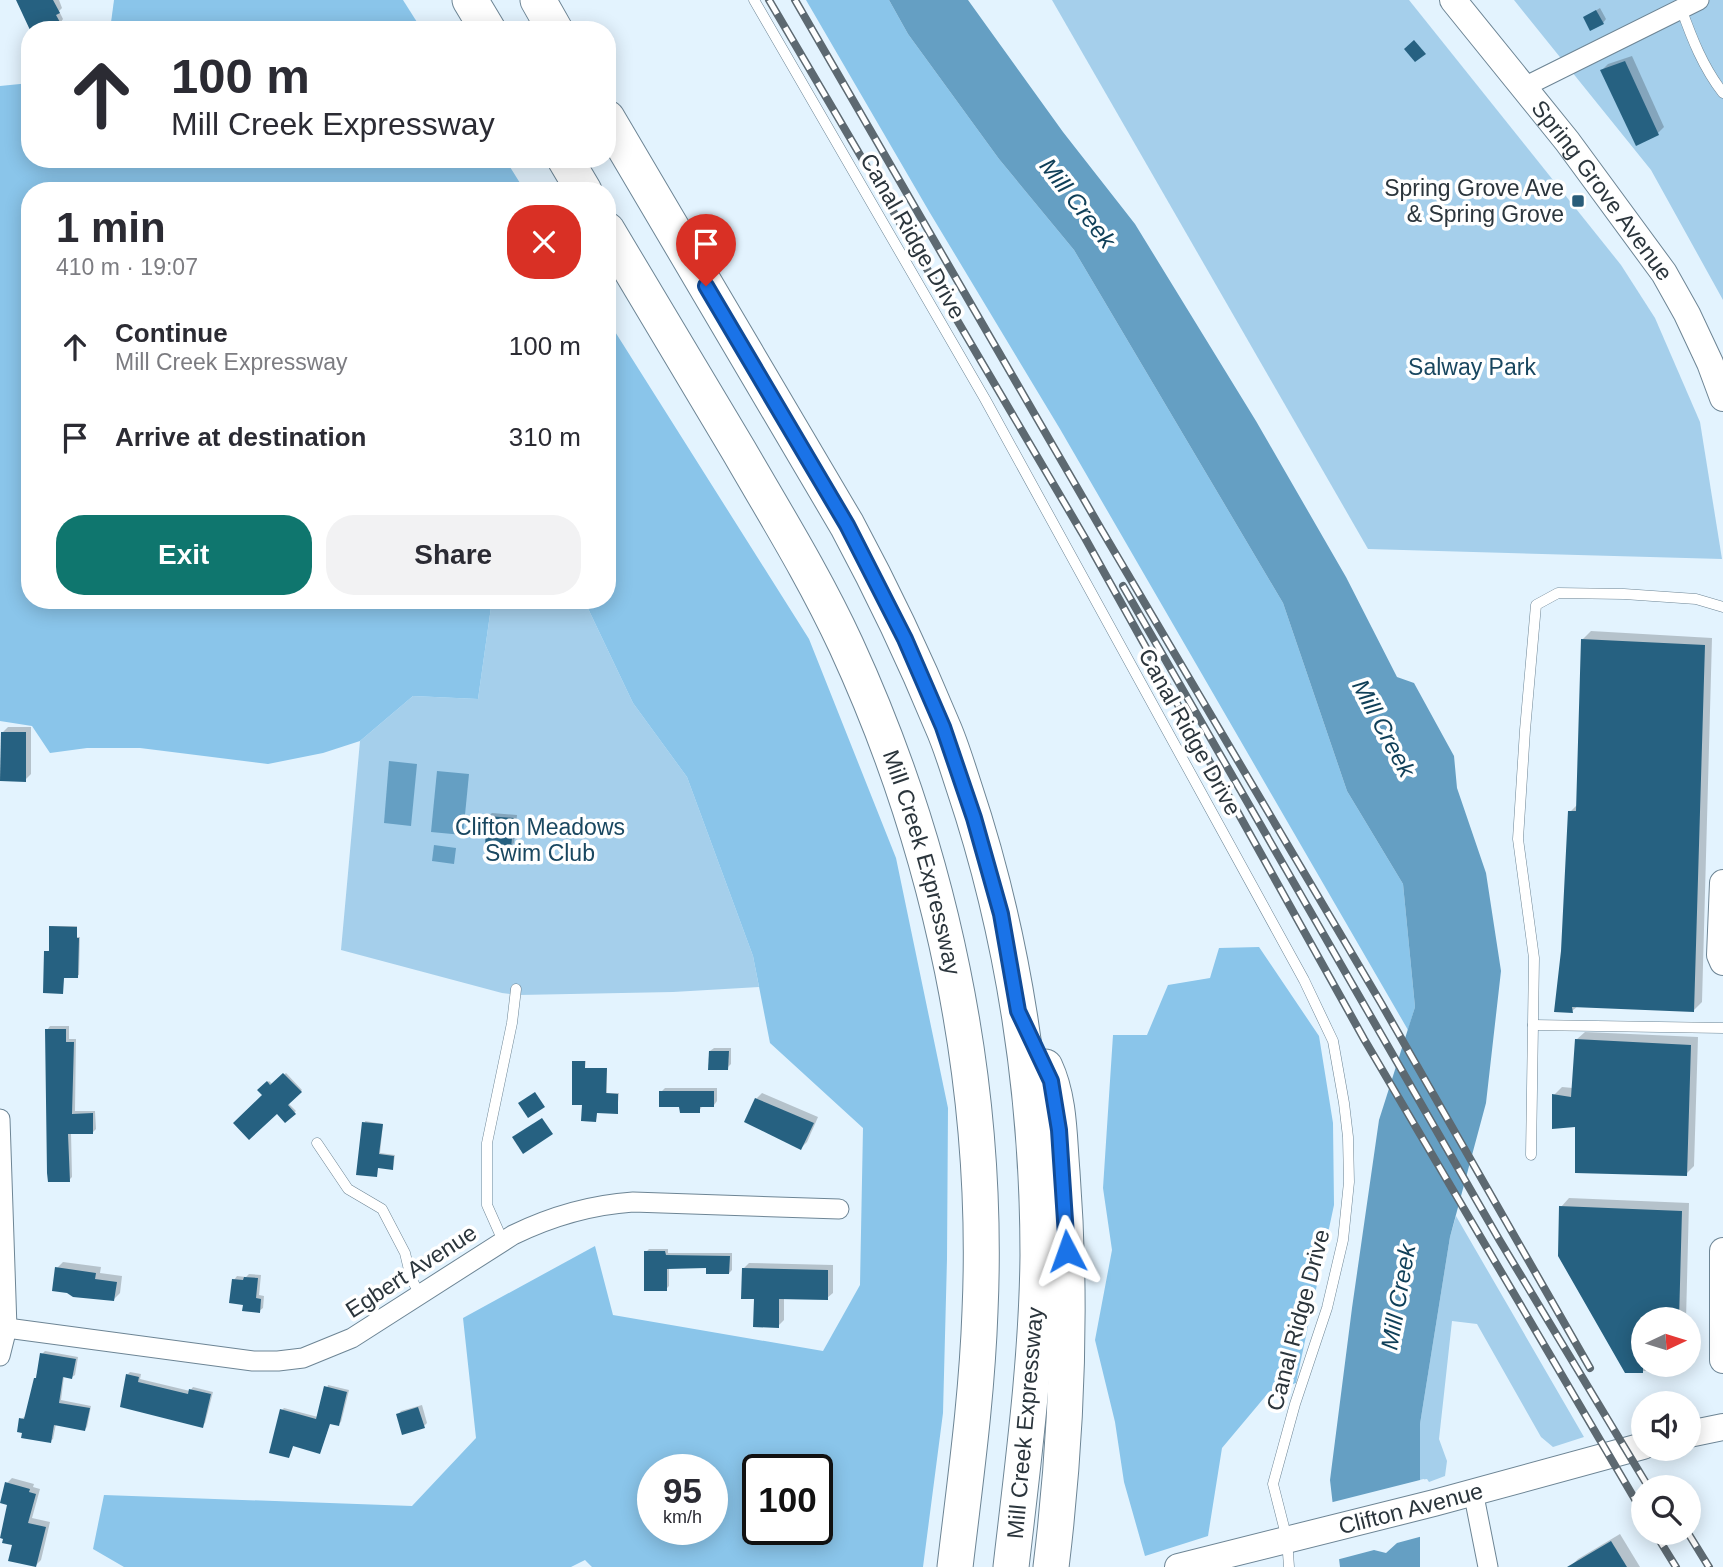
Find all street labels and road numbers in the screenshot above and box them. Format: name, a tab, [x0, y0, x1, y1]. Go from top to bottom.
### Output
street label: Spring Grove Avenue	[1526, 95, 1678, 286]
street label: Canal Ridge Drive	[855, 149, 971, 323]
street label: Canal Ridge Drive	[1133, 644, 1247, 820]
street label: Mill Creek Expressway	[878, 746, 966, 978]
street label: Egbert Avenue	[341, 1219, 481, 1323]
street label: Canal Ridge Drive	[1261, 1226, 1335, 1414]
street label: Mill Creek Expressway	[1002, 1306, 1048, 1540]
street label: Clifton Avenue	[1336, 1477, 1486, 1539]

